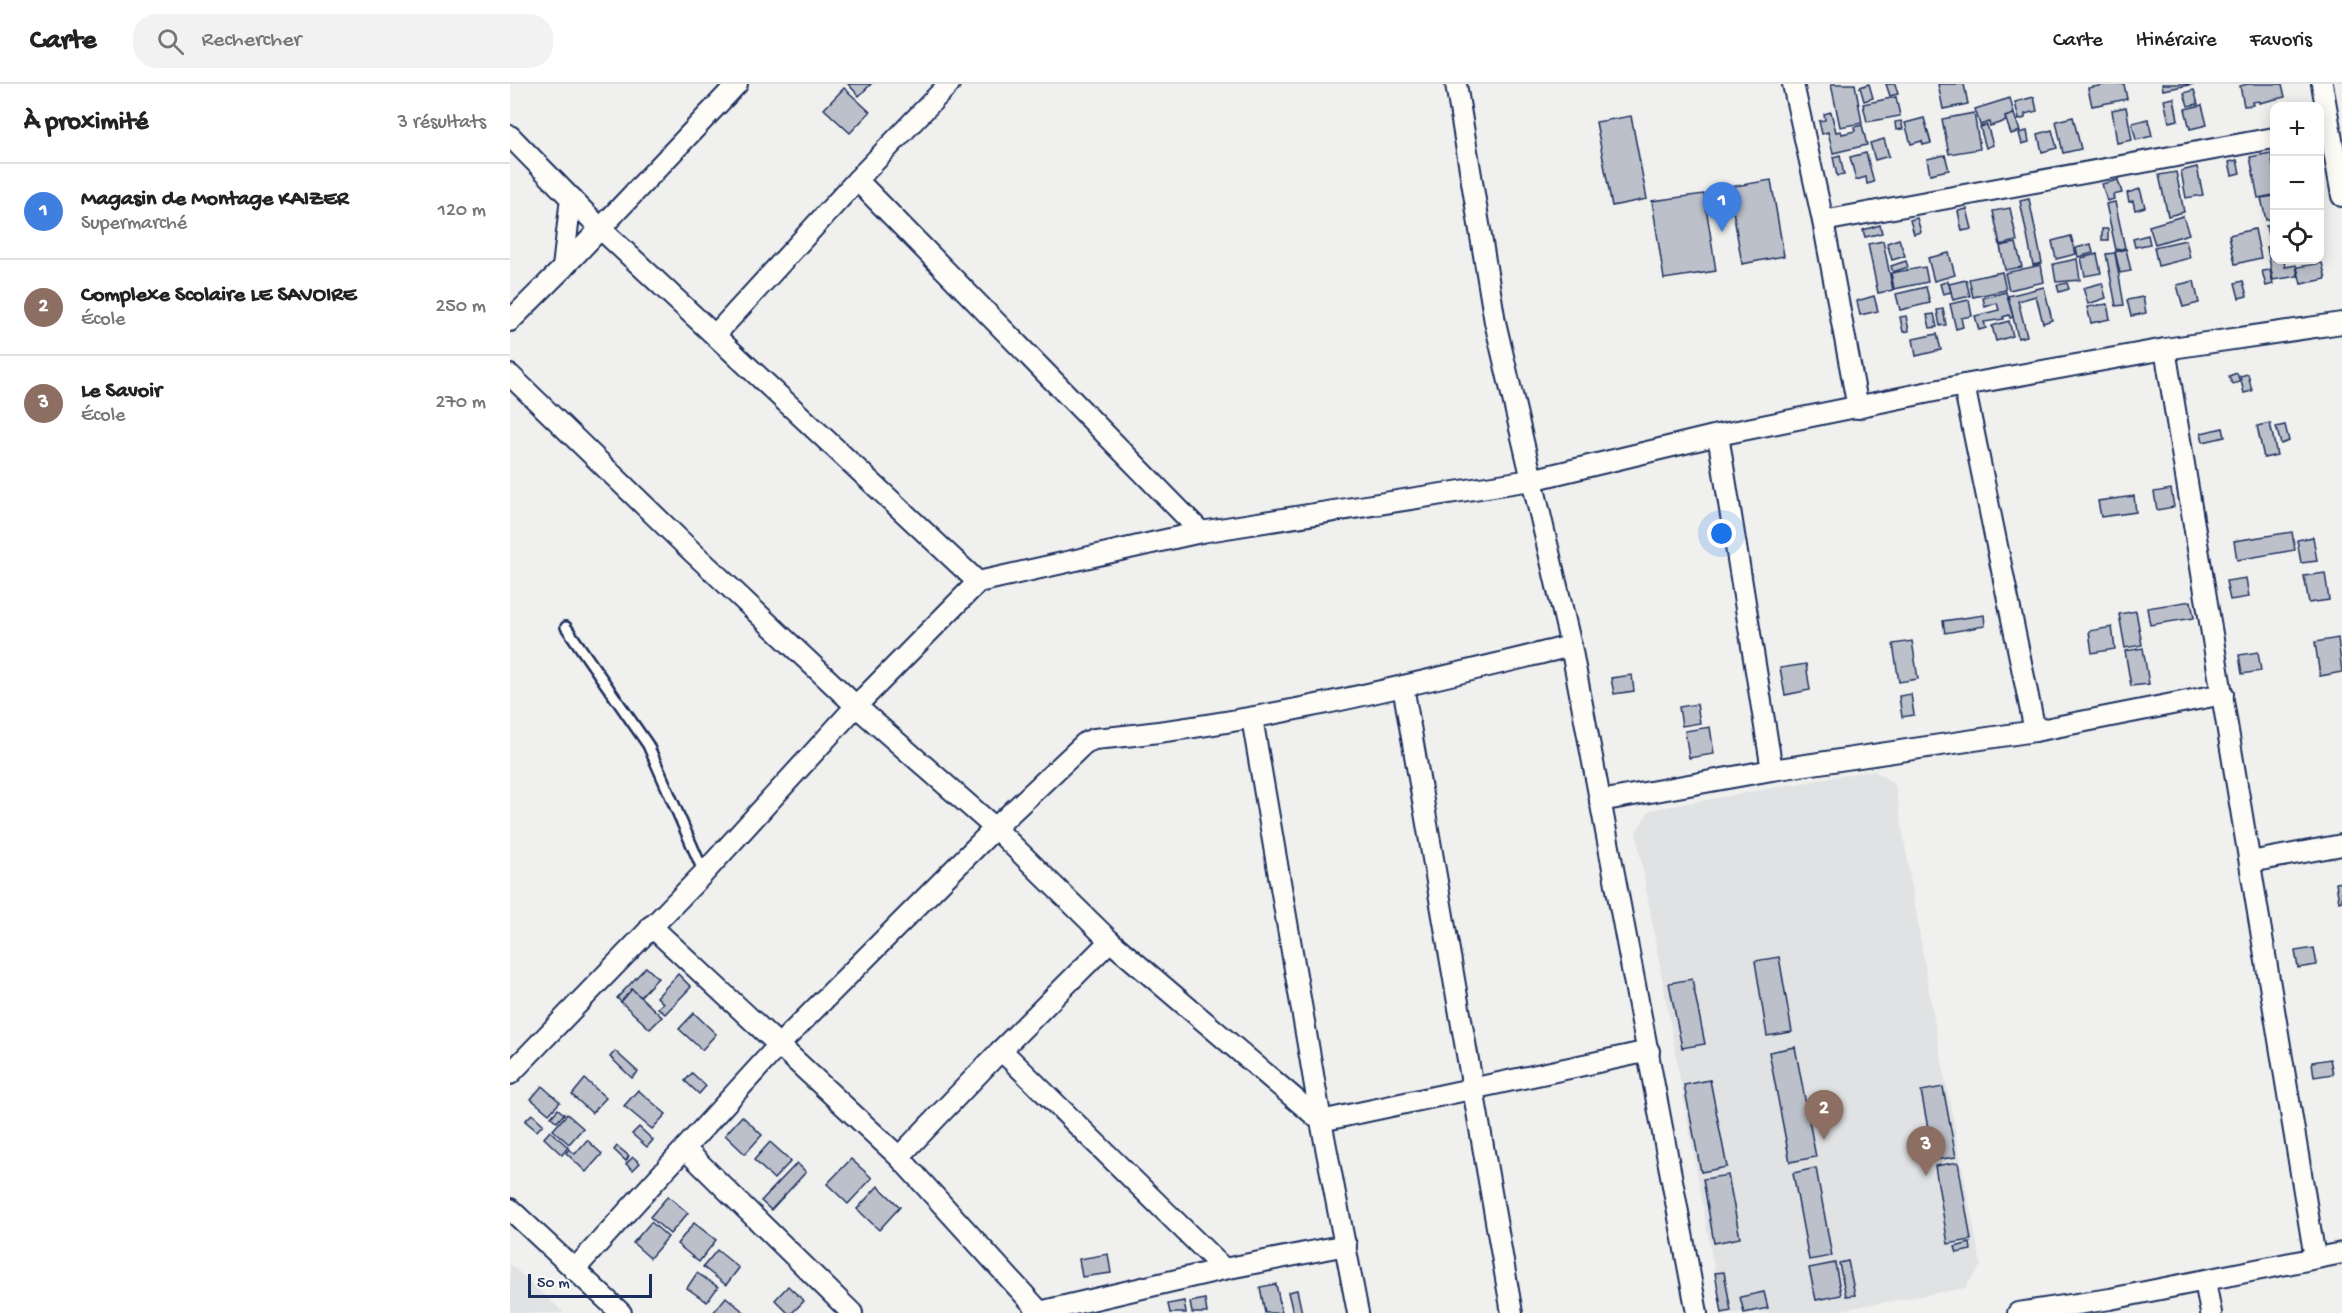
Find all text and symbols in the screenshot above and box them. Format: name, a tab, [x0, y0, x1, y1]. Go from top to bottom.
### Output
search box	[133, 14, 553, 68]
text: Carte	[30, 25, 97, 58]
icon: search	[154, 25, 187, 58]
text: Rechercher	[202, 28, 301, 54]
text: Carte	[2053, 29, 2103, 54]
text: Itinéraire	[2136, 29, 2217, 54]
text: Favoris	[2250, 29, 2312, 54]
map controls	[2270, 102, 2324, 264]
button: +	[2270, 102, 2324, 156]
text: À proximité	[24, 108, 148, 139]
text: 3 résultats	[398, 112, 486, 135]
button: −	[2270, 156, 2324, 210]
pin: 1	[1702, 182, 1742, 232]
text: Magasin de Montage KAIZER	[81, 187, 348, 213]
text: 1	[39, 200, 48, 223]
text: 120 m	[438, 200, 486, 223]
button: locate	[2270, 210, 2324, 264]
text: Supermarché	[81, 213, 187, 236]
text: Complexe Scolaire LE SAVOIRE	[81, 283, 357, 309]
text: 2	[39, 296, 48, 319]
text: 250 m	[435, 296, 486, 319]
text: École	[81, 309, 125, 332]
text: Le Savoir	[81, 379, 162, 405]
text: 3	[38, 392, 49, 415]
text: 270 m	[436, 392, 486, 415]
text: École	[81, 405, 125, 428]
your location	[1707, 519, 1736, 548]
pin: 2	[1804, 1090, 1844, 1140]
pin: 3	[1906, 1126, 1946, 1176]
scale bar	[528, 1271, 652, 1298]
text: 50 m	[537, 1275, 570, 1294]

